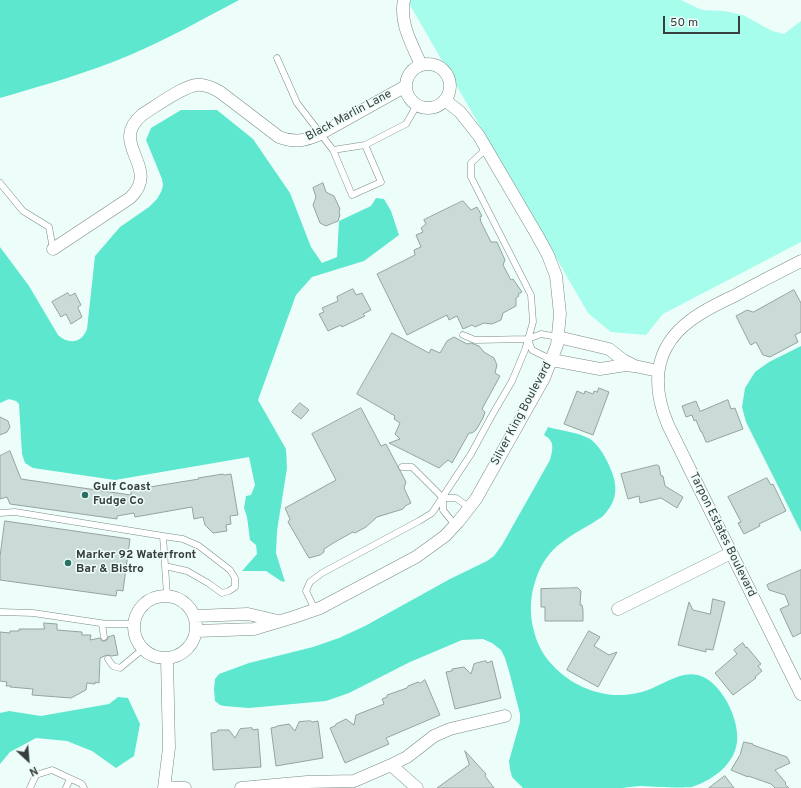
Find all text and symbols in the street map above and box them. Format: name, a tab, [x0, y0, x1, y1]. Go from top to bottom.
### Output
scale bar	[665, 8, 742, 34]
text: 50 m	[670, 15, 698, 31]
street label: Black Marlin Lane	[304, 87, 394, 145]
street label: Silver King Boulevard	[489, 360, 555, 468]
street label: Tarpon Estates Boulevard	[686, 470, 758, 600]
place label: Gulf Coast Fudge Co	[93, 481, 151, 509]
marker: Gulf Coast Fudge Co	[80, 490, 90, 500]
place label: Marker 92 Waterfront Bar & Bistro	[76, 549, 196, 577]
marker: Marker 92 Waterfront Bar & Bistro	[63, 558, 73, 568]
north arrow	[8, 740, 48, 780]
text: N	[27, 763, 40, 779]

